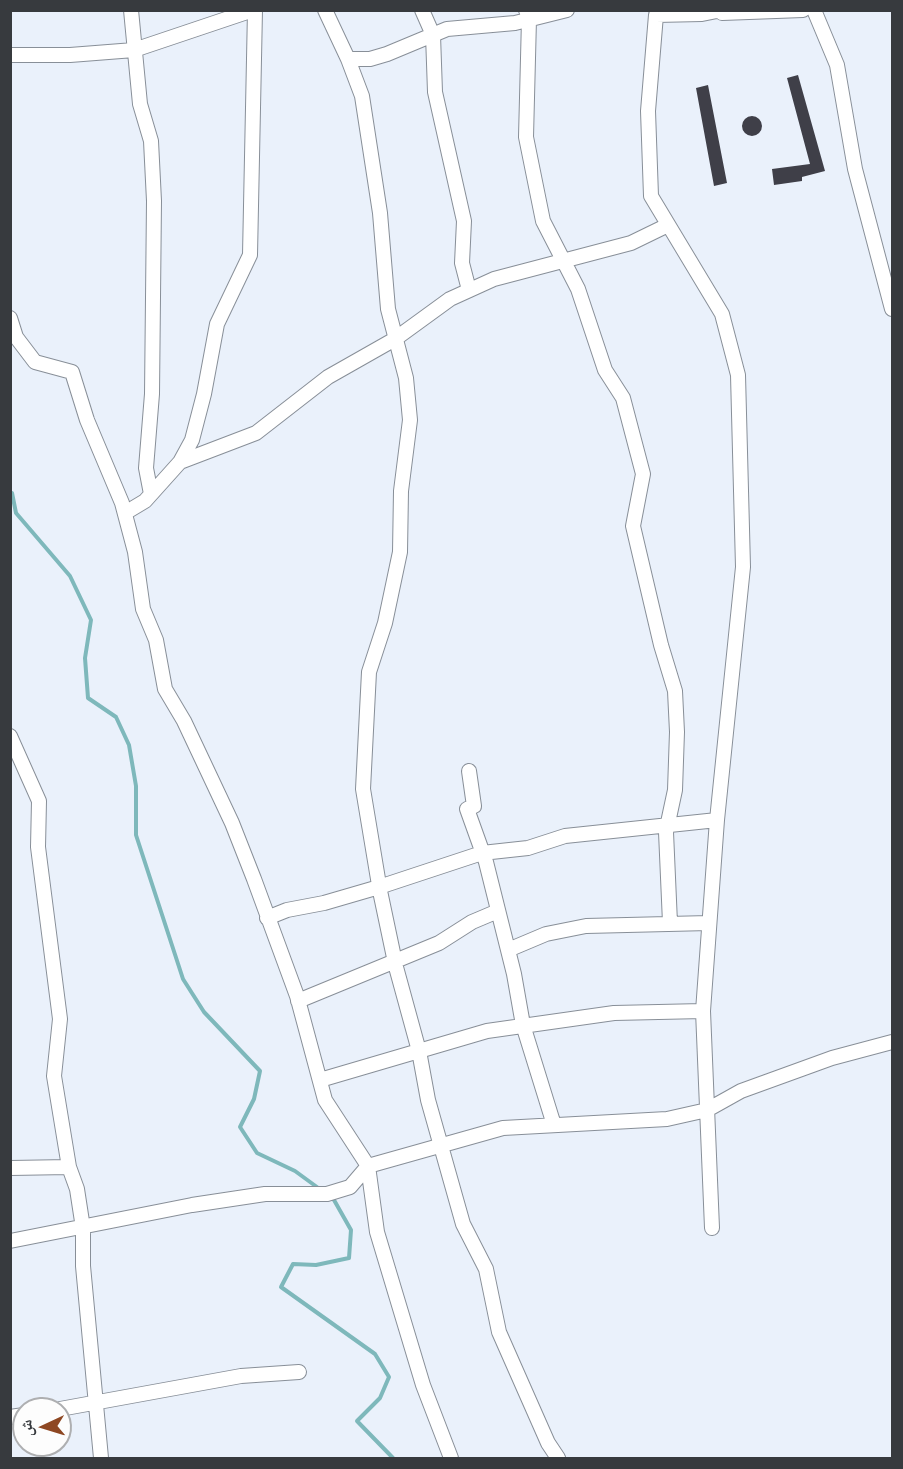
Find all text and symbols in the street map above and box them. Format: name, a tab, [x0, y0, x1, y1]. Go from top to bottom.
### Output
north arrow	[12, 1397, 72, 1457]
text: ش	[15, 1419, 36, 1437]

